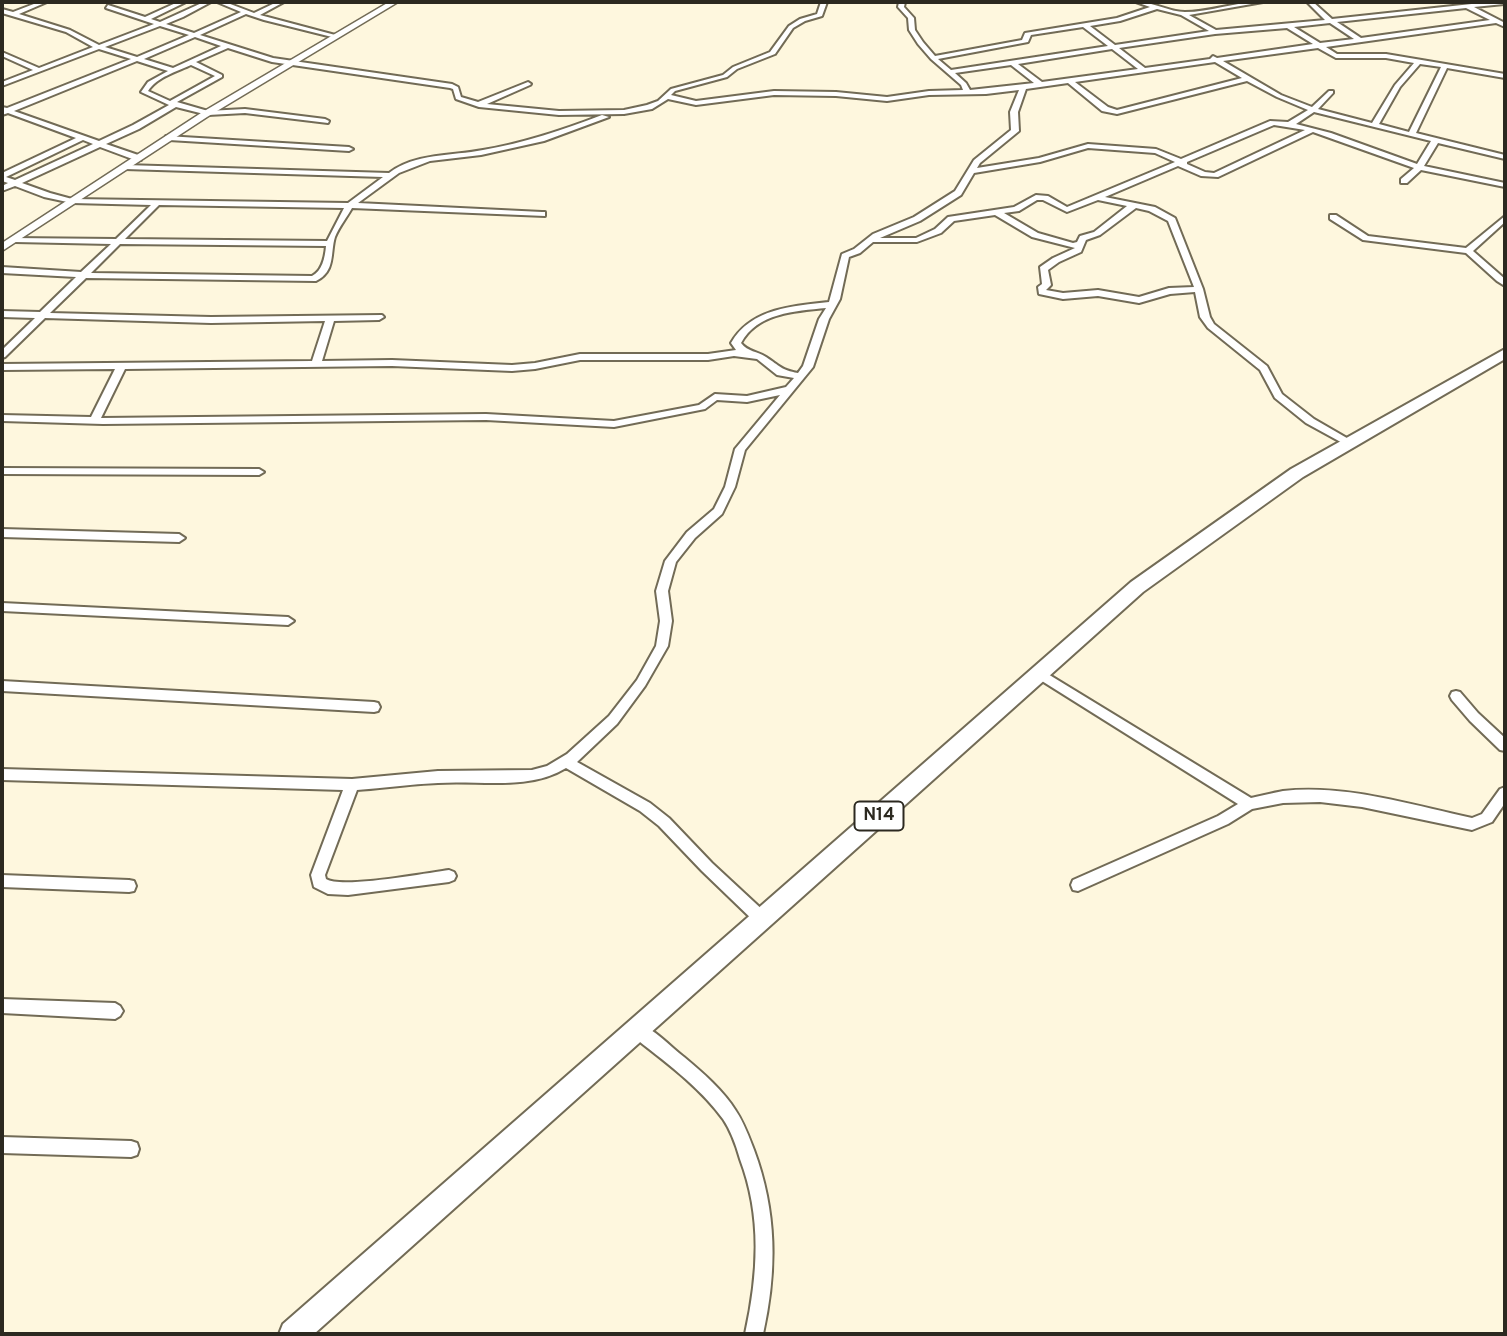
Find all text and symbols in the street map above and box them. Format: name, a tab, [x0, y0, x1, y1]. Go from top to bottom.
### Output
road number: N14	[854, 802, 903, 830]

